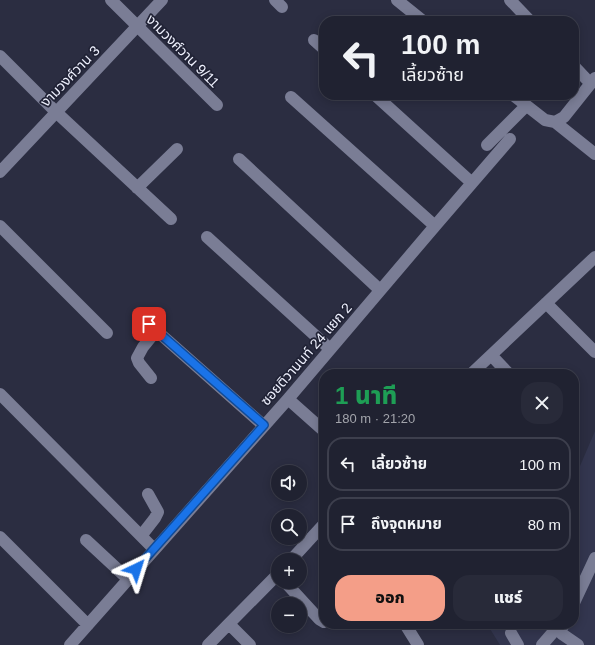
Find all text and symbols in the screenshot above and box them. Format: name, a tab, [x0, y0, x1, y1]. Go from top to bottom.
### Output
street label: งามวงศ์วาน 9/11	[143, 11, 223, 91]
text: 100 m	[401, 29, 480, 60]
icon: left	[335, 32, 387, 84]
street label: งามวงศ์วาน 3	[37, 42, 103, 110]
text: เลี้ยวซ้าย	[401, 65, 464, 85]
street label: ซอยติวานนท์ 24 แยก 2	[257, 299, 355, 409]
pin	[132, 307, 166, 341]
icon: arrive	[138, 313, 160, 335]
text: 1 นาที	[335, 382, 397, 409]
button: close	[521, 382, 563, 424]
text: 180 m · 21:20	[335, 411, 415, 426]
icon: left	[337, 453, 359, 475]
text: เลี้ยวซ้าย	[371, 455, 427, 472]
text: 100 m	[519, 456, 561, 473]
map controls	[271, 465, 307, 633]
button: sound	[271, 465, 307, 501]
button: search	[271, 509, 307, 545]
icon: arrive	[337, 513, 359, 535]
text: ถึงจุดหมาย	[371, 515, 442, 532]
text: 80 m	[528, 516, 561, 533]
position arrow	[115, 548, 157, 590]
button: +	[271, 553, 307, 589]
button: ออก	[335, 575, 445, 621]
button: แชร์	[453, 575, 563, 621]
button: −	[271, 597, 307, 633]

